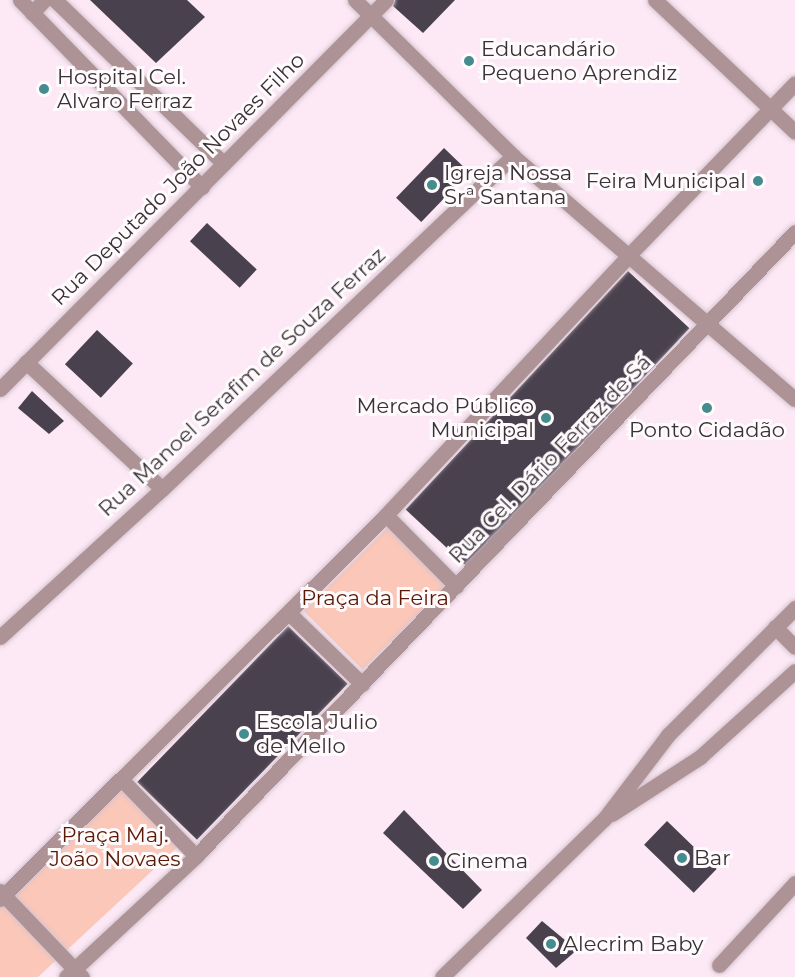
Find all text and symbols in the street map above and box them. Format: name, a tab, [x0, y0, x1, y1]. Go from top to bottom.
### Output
place label: Educandário Pequeno Aprendiz	[481, 36, 677, 86]
street label: Rua Deputado João Novaes Filho	[46, 47, 310, 311]
marker: Educandário Pequeno Aprendiz	[462, 54, 476, 68]
place label: Hospital Cel. Alvaro Ferraz	[57, 64, 192, 114]
marker: Hospital Cel. Alvaro Ferraz	[35, 80, 53, 98]
place label: Igreja Nossa Srª Santana	[444, 160, 572, 210]
place label: Feira Municipal	[586, 168, 746, 194]
marker: Feira Municipal	[751, 174, 765, 188]
marker: Igreja Nossa Srª Santana	[425, 178, 439, 192]
street label: Rua Manoel Serafim de Souza Ferraz	[93, 242, 391, 522]
street label: Rua Cel. Dário Ferraz de Sá	[444, 350, 656, 568]
place label: Mercado Público Municipal	[356, 393, 534, 443]
marker: Ponto Cidadão	[700, 401, 714, 415]
marker: Mercado Público Municipal	[539, 411, 553, 425]
place label: Ponto Cidadão	[629, 417, 785, 443]
park label: Praça da Feira	[301, 585, 449, 611]
place label: Escola Julio de Mello	[256, 709, 378, 759]
marker: Escola Julio de Mello	[237, 727, 251, 741]
park label: Praça Maj. João Novaes	[50, 822, 180, 872]
place label: Bar	[694, 845, 731, 871]
place label: Cinema	[446, 848, 528, 874]
marker: Bar	[675, 851, 689, 865]
marker: Cinema	[427, 854, 441, 868]
place label: Alecrim Baby	[563, 931, 703, 957]
marker: Alecrim Baby	[544, 937, 558, 951]

